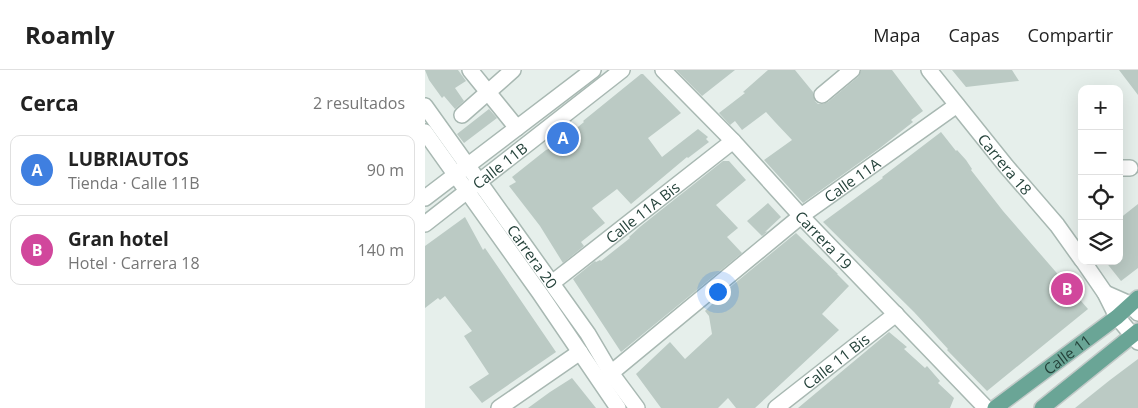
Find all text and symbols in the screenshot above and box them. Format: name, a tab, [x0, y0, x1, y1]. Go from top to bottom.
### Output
text: Roamly	[25, 18, 115, 51]
text: Mapa	[873, 23, 921, 47]
text: Capas	[949, 23, 999, 47]
text: Compartir	[1027, 23, 1113, 47]
map controls	[1078, 85, 1123, 265]
button: +	[1078, 85, 1123, 130]
text: Cerca	[20, 89, 79, 117]
text: 2 resultados	[313, 92, 405, 114]
pin: A	[547, 119, 579, 157]
street label: Carrera 18	[974, 129, 1036, 199]
button: −	[1078, 130, 1123, 175]
street label: Calle 11B	[468, 138, 531, 193]
text: LUBRIAUTOS	[68, 146, 189, 172]
street label: Calle 11A	[820, 153, 884, 207]
text: A	[31, 159, 43, 181]
text: 90 m	[367, 159, 404, 181]
text: Tienda · Calle 11B	[68, 172, 200, 194]
button: locate	[1078, 175, 1123, 220]
street label: Calle 11A Bis	[601, 177, 684, 247]
street label: Carrera 19	[791, 206, 857, 273]
button: layers	[1078, 220, 1123, 265]
street label: Carrera 20	[503, 221, 562, 292]
text: Gran hotel	[68, 226, 169, 252]
text: B	[32, 239, 42, 261]
text: 140 m	[358, 239, 404, 261]
text: Hotel · Carrera 18	[68, 252, 200, 274]
pin: B	[1051, 270, 1083, 308]
your location	[705, 279, 731, 305]
street label: Calle 11 Bis	[798, 329, 873, 394]
street label: Calle 11	[1039, 330, 1095, 379]

